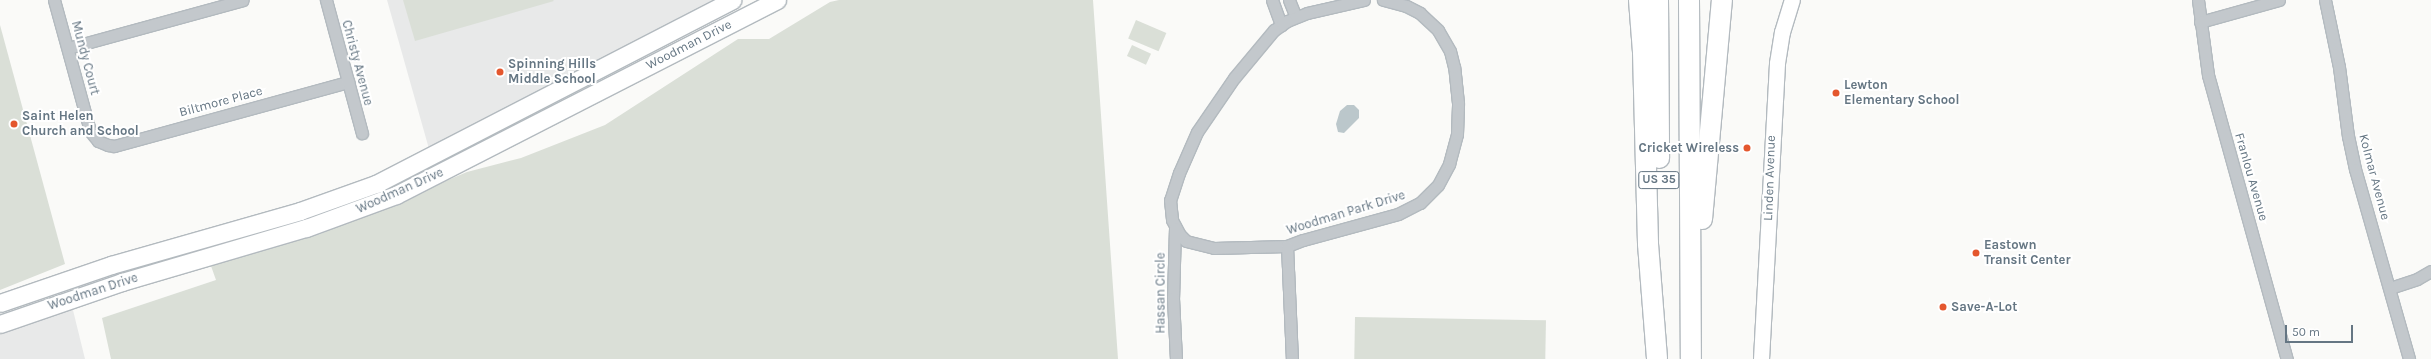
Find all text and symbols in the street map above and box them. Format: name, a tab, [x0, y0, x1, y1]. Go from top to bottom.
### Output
street label: Woodman Drive	[644, 17, 734, 73]
street label: Christy Avenue	[338, 18, 376, 108]
street label: Mundy Court	[68, 19, 102, 97]
place label: Spinning Hills Middle School	[508, 57, 596, 88]
marker: Spinning Hills Middle School	[495, 67, 505, 77]
place label: Lewton Elementary School	[1844, 78, 1959, 109]
street label: Biltmore Place	[178, 83, 264, 121]
marker: Lewton Elementary School	[1831, 88, 1841, 98]
place label: Saint Helen Church and School	[22, 109, 139, 140]
marker: Saint Helen Church and School	[9, 119, 19, 129]
street label: Franlou Avenue	[2231, 131, 2271, 223]
street label: Kolmar Avenue	[2355, 132, 2393, 222]
street label: Linden Avenue	[1761, 135, 1779, 221]
place label: Cricket Wireless	[1638, 140, 1739, 156]
marker: Cricket Wireless	[1742, 143, 1752, 153]
street label: Woodman Drive	[354, 165, 446, 217]
road number: US 35	[1638, 170, 1680, 190]
street label: Woodman Park Drive	[1285, 188, 1407, 238]
place label: Eastown Transit Center	[1984, 238, 2070, 269]
marker: Eastown Transit Center	[1971, 248, 1981, 258]
street label: Hassan Circle	[1153, 252, 1169, 334]
street label: Woodman Drive	[46, 270, 140, 314]
place label: Save-A-Lot	[1951, 299, 2017, 315]
marker: Save-A-Lot	[1938, 302, 1948, 312]
scale bar	[2287, 317, 2355, 343]
text: 50 m	[2292, 325, 2320, 339]

